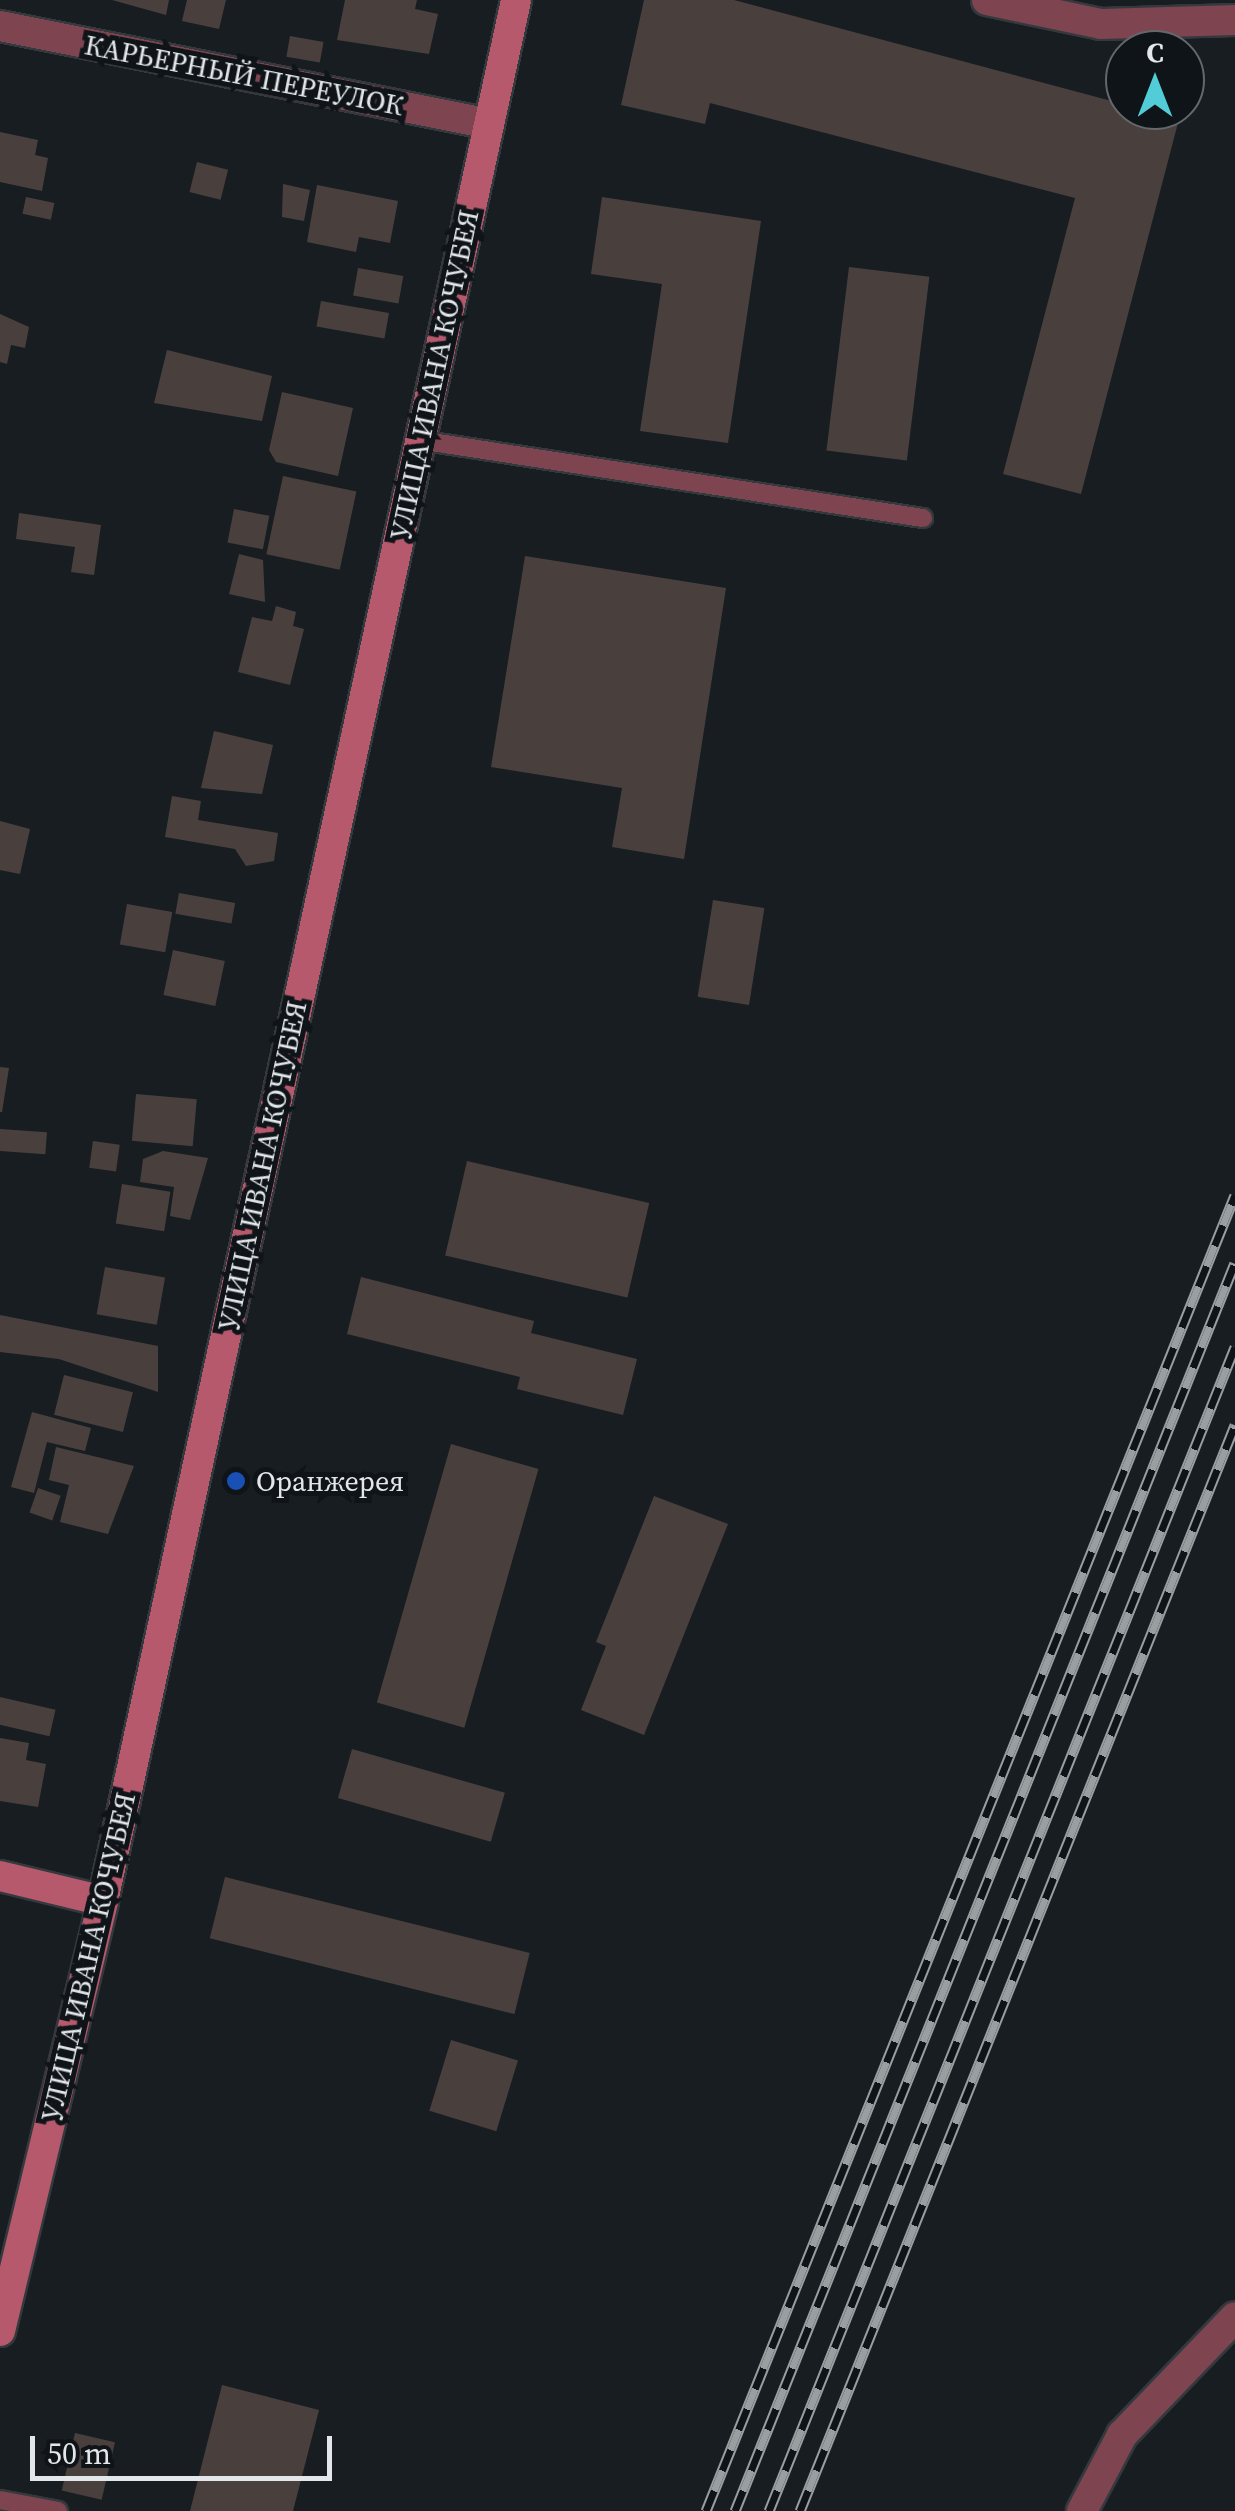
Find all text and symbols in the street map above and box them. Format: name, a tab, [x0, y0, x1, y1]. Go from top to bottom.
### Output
street label: КАРЬЕРНЫЙ ПЕРЕУЛОК	[82, 28, 406, 122]
north arrow	[1105, 30, 1205, 130]
text: С	[1146, 33, 1164, 71]
street label: УЛИЦА ИВАНА КОЧУБЕЯ	[383, 207, 485, 543]
street label: УЛИЦА ИВАНА КОЧУБЕЯ	[211, 998, 313, 1334]
place label: Оранжерея	[256, 1464, 404, 1498]
marker: Оранжерея	[225, 1470, 247, 1492]
street label: УЛИЦА ИВАНА КОЧУБЕЯ	[34, 1789, 142, 2125]
scale bar	[35, 2416, 338, 2478]
text: 50 m	[47, 2433, 111, 2474]

